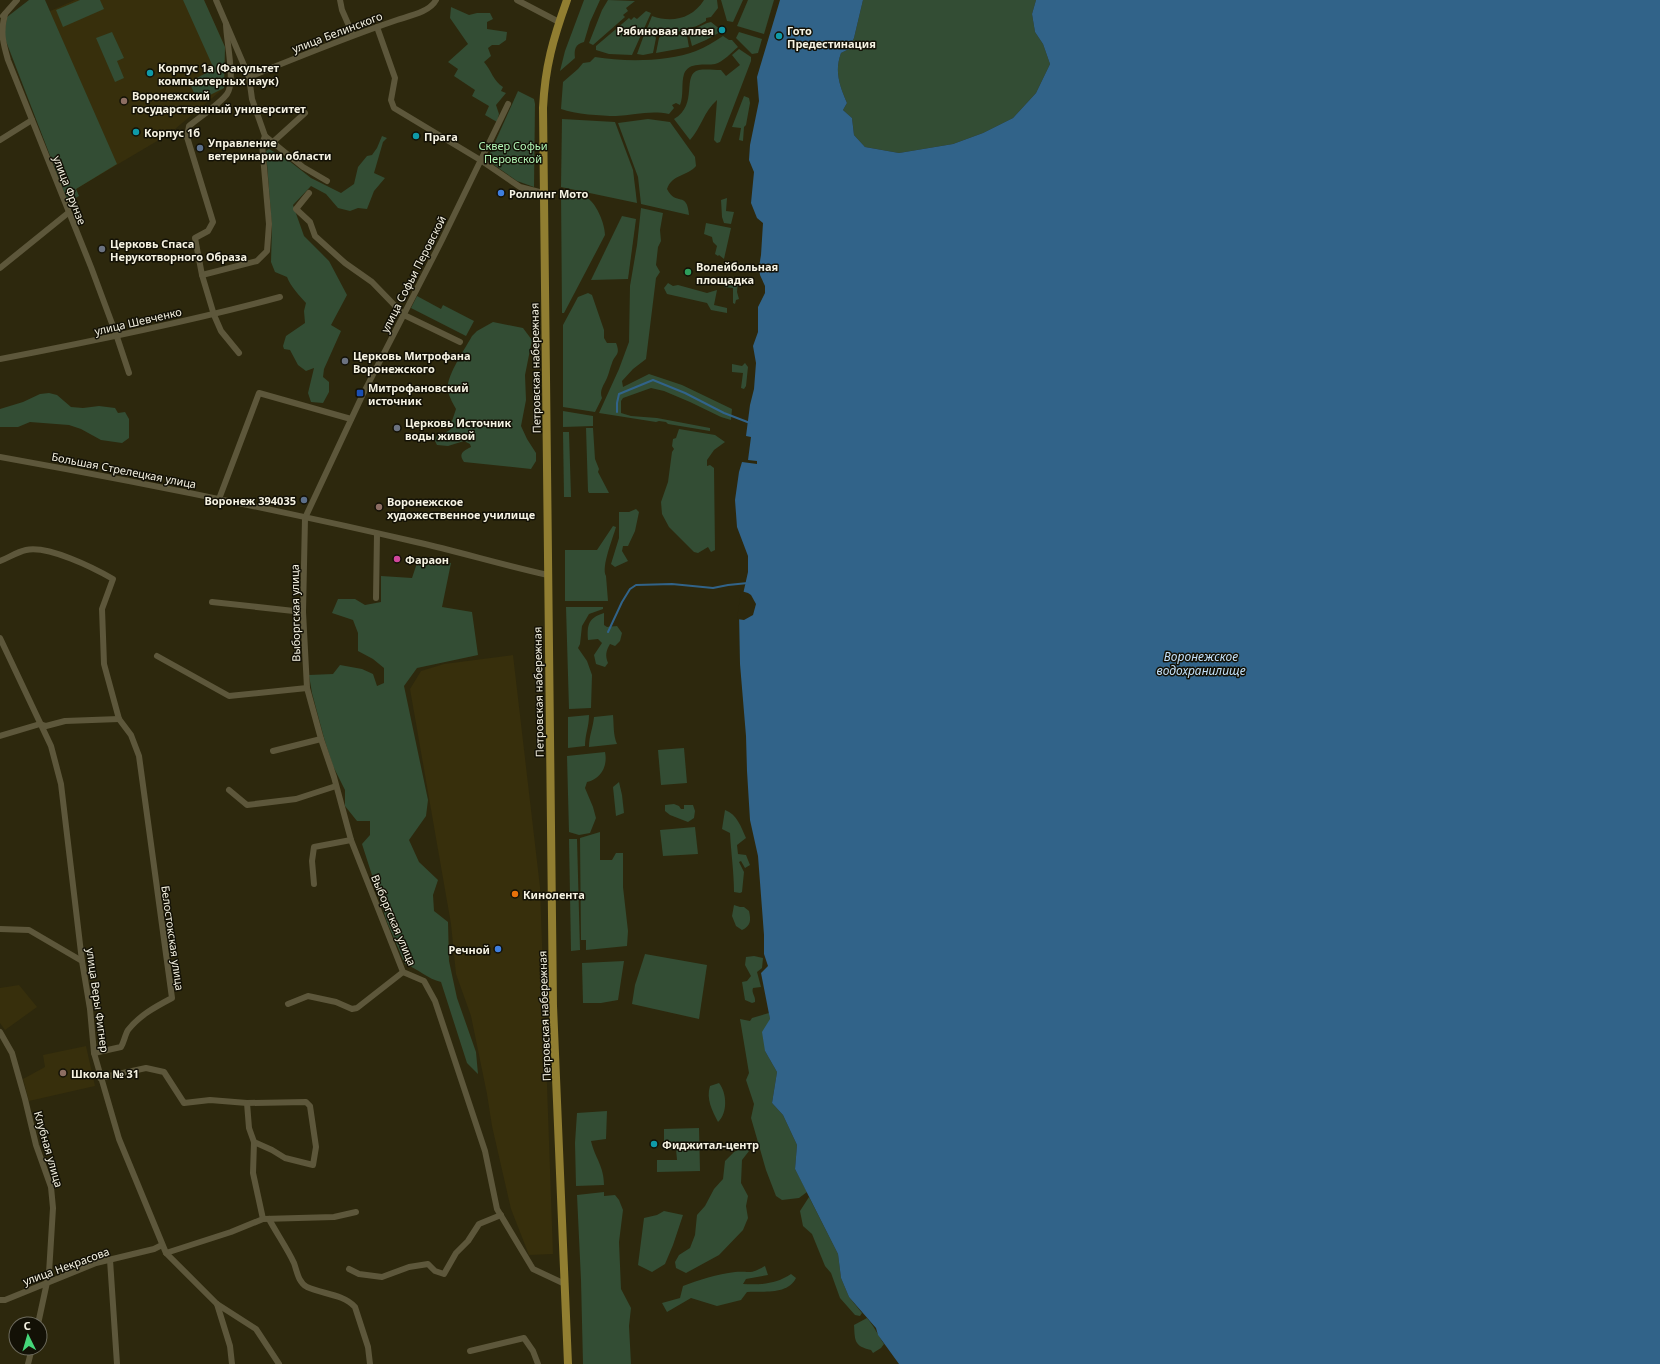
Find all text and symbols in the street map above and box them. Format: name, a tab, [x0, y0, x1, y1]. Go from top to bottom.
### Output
street label: улица Белинского	[290, 8, 384, 56]
place label: Рябиновая аллея	[616, 23, 714, 38]
place label: Гото Предестинация	[787, 23, 876, 51]
marker: Рябиновая аллея	[717, 25, 727, 35]
marker: Гото Предестинация	[774, 31, 784, 41]
place label: Корпус 1а (Факультет компьютерных наук)	[158, 60, 279, 88]
marker: Корпус 1а (Факультет компьютерных наук)	[145, 68, 155, 78]
place label: Воронежский государственный университет	[132, 88, 306, 116]
marker: Воронежский государственный университет	[119, 96, 129, 106]
place label: Корпус 1б	[144, 125, 200, 140]
marker: Корпус 1б	[131, 127, 141, 137]
place label: Прага	[424, 129, 458, 144]
marker: Прага	[411, 131, 421, 141]
place label: Управление ветеринарии области	[208, 135, 331, 163]
park label: Сквер Софьи Перовской	[478, 138, 548, 166]
marker: Управление ветеринарии области	[195, 143, 205, 153]
street label: улица Фрунзе	[50, 153, 90, 227]
place label: Роллинг Мото	[509, 186, 589, 201]
marker: Роллинг Мото	[496, 188, 506, 198]
street label: улица Софьи Перовской	[377, 213, 449, 335]
place label: Церковь Спаса Нерукотворного Образа	[110, 236, 247, 264]
marker: Церковь Спаса Нерукотворного Образа	[97, 244, 107, 254]
place label: Волейбольная площадка	[696, 259, 778, 287]
marker: Волейбольная площадка	[683, 267, 693, 277]
street label: Петровская набережная	[526, 303, 544, 433]
street label: улица Шевченко	[93, 304, 183, 338]
place label: Церковь Митрофана Воронежского	[353, 348, 471, 376]
marker: Церковь Митрофана Воронежского	[340, 356, 350, 366]
place label: Митрофановский источник	[368, 380, 469, 408]
marker: Митрофановский источник	[355, 388, 365, 398]
place label: Церковь Источник воды живой	[405, 415, 512, 443]
marker: Церковь Источник воды живой	[392, 423, 402, 433]
street label: Большая Стрелецкая улица	[50, 449, 198, 491]
place label: Воронеж 394035	[205, 493, 296, 508]
place label: Воронежское художественное училище	[387, 494, 535, 522]
marker: Воронеж 394035	[299, 495, 309, 505]
marker: Воронежское художественное училище	[374, 502, 384, 512]
place label: Фараон	[405, 552, 449, 567]
marker: Фараон	[392, 554, 402, 564]
street label: Выборгская улица	[287, 564, 303, 662]
street label: Петровская набережная	[529, 627, 547, 757]
water label: Воронежское водохранилище	[1156, 648, 1246, 679]
street label: Выборгская улица	[368, 872, 420, 968]
street label: Белостокская улица	[158, 884, 188, 992]
place label: Кинолента	[523, 887, 585, 902]
marker: Кинолента	[510, 889, 520, 899]
place label: Речной	[448, 942, 490, 957]
marker: Речной	[493, 944, 503, 954]
street label: улица Веры Фигнер	[83, 947, 113, 1053]
street label: Петровская набережная	[534, 951, 554, 1081]
place label: Школа № 31	[71, 1066, 139, 1081]
marker: Школа № 31	[58, 1068, 68, 1078]
street label: Клубная улица	[31, 1109, 67, 1189]
place label: Фиджитал-центр	[662, 1137, 759, 1152]
marker: Фиджитал-центр	[649, 1139, 659, 1149]
street label: улица Некрасова	[21, 1243, 111, 1289]
north arrow	[8, 1316, 48, 1356]
text: С	[23, 1318, 31, 1333]

